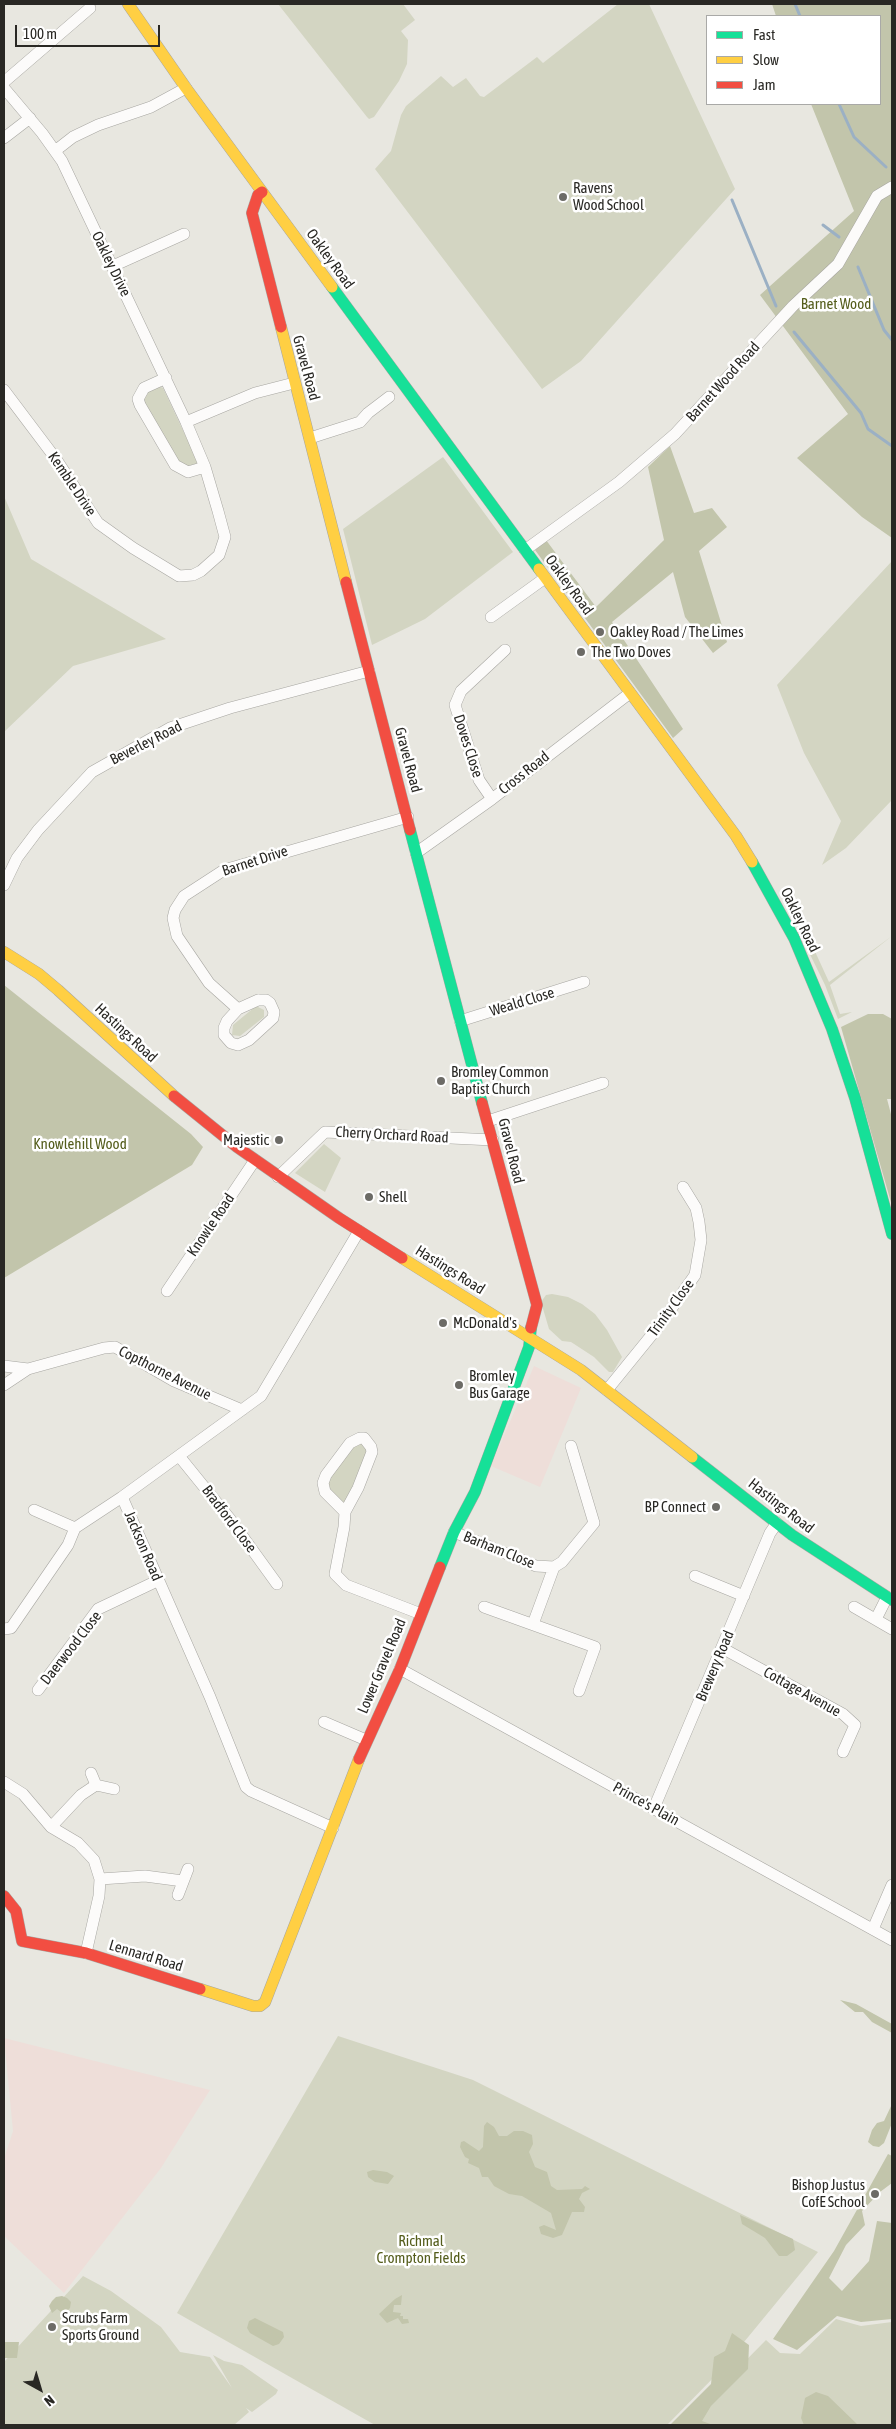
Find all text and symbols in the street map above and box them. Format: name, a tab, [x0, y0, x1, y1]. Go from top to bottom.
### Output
scale bar	[18, 15, 162, 47]
legend	[706, 15, 881, 105]
text: 100 m	[23, 25, 57, 42]
text: Fast	[753, 26, 775, 43]
text: Slow	[753, 51, 779, 68]
text: Jam	[753, 76, 776, 93]
place label: Ravens Wood School	[573, 179, 644, 214]
marker: Ravens Wood School	[557, 191, 569, 203]
street label: Oakley Road	[302, 226, 358, 292]
street label: Oakley Drive	[88, 229, 134, 299]
park label: Barnet Wood	[801, 295, 871, 313]
street label: Gravel Road	[289, 334, 323, 402]
street label: Barnet Wood Road	[682, 338, 764, 426]
street label: Kemble Drive	[44, 448, 100, 520]
street label: Oakley Road	[541, 552, 597, 618]
place label: Oakley Road / The Limes	[610, 623, 743, 641]
marker: Oakley Road / The Limes	[594, 626, 606, 638]
place label: The Two Doves	[591, 643, 671, 661]
marker: The Two Doves	[575, 646, 587, 658]
street label: Doves Close	[449, 712, 487, 780]
street label: Beverley Road	[107, 717, 185, 769]
street label: Gravel Road	[391, 726, 425, 794]
street label: Cross Road	[495, 748, 553, 798]
street label: Barnet Drive	[220, 842, 290, 880]
street label: Oakley Road	[777, 885, 823, 955]
street label: Weald Close	[487, 984, 557, 1020]
street label: Hastings Road	[91, 1000, 161, 1066]
place label: Bromley Common Baptist Church	[451, 1063, 549, 1098]
marker: Bromley Common Baptist Church	[435, 1075, 447, 1087]
street label: Gravel Road	[494, 1117, 528, 1185]
street label: Cherry Orchard Road	[335, 1123, 449, 1147]
place label: Majestic	[223, 1131, 269, 1149]
marker: Majestic	[273, 1134, 285, 1146]
park label: Knowlehill Wood	[33, 1135, 127, 1153]
place label: Shell	[379, 1188, 407, 1206]
street label: Knowle Road	[183, 1190, 239, 1260]
marker: Shell	[363, 1191, 375, 1203]
street label: Hastings Road	[412, 1242, 488, 1298]
street label: Trinity Close	[644, 1276, 698, 1340]
place label: McDonald's	[453, 1314, 517, 1332]
marker: McDonald's	[437, 1317, 449, 1329]
street label: Copthorne Avenue	[116, 1342, 214, 1404]
place label: Bromley Bus Garage	[469, 1367, 530, 1402]
marker: Bromley Bus Garage	[453, 1379, 465, 1391]
street label: Hastings Road	[745, 1475, 817, 1537]
street label: Bradford Close	[198, 1482, 260, 1556]
place label: BP Connect	[645, 1498, 706, 1516]
marker: BP Connect	[710, 1501, 722, 1513]
street label: Jackson Road	[120, 1508, 166, 1584]
street label: Barham Close	[461, 1528, 537, 1572]
street label: Daerwood Close	[37, 1608, 105, 1688]
street label: Lower Gravel Road	[354, 1616, 410, 1716]
street label: Brewery Road	[692, 1628, 738, 1704]
street label: Cottage Avenue	[760, 1663, 844, 1721]
street label: Prince's Plain	[610, 1778, 682, 1830]
street label: Lennard Road	[107, 1936, 185, 1976]
place label: Bishop Justus CofE School	[791, 2176, 865, 2211]
marker: Bishop Justus CofE School	[869, 2188, 881, 2200]
park label: Richmal Crompton Fields	[376, 2232, 466, 2267]
place label: Scrubs Farm Sports Ground	[62, 2309, 139, 2344]
marker: Scrubs Farm Sports Ground	[46, 2321, 58, 2333]
north arrow	[15, 2364, 65, 2414]
text: N	[41, 2392, 58, 2409]

